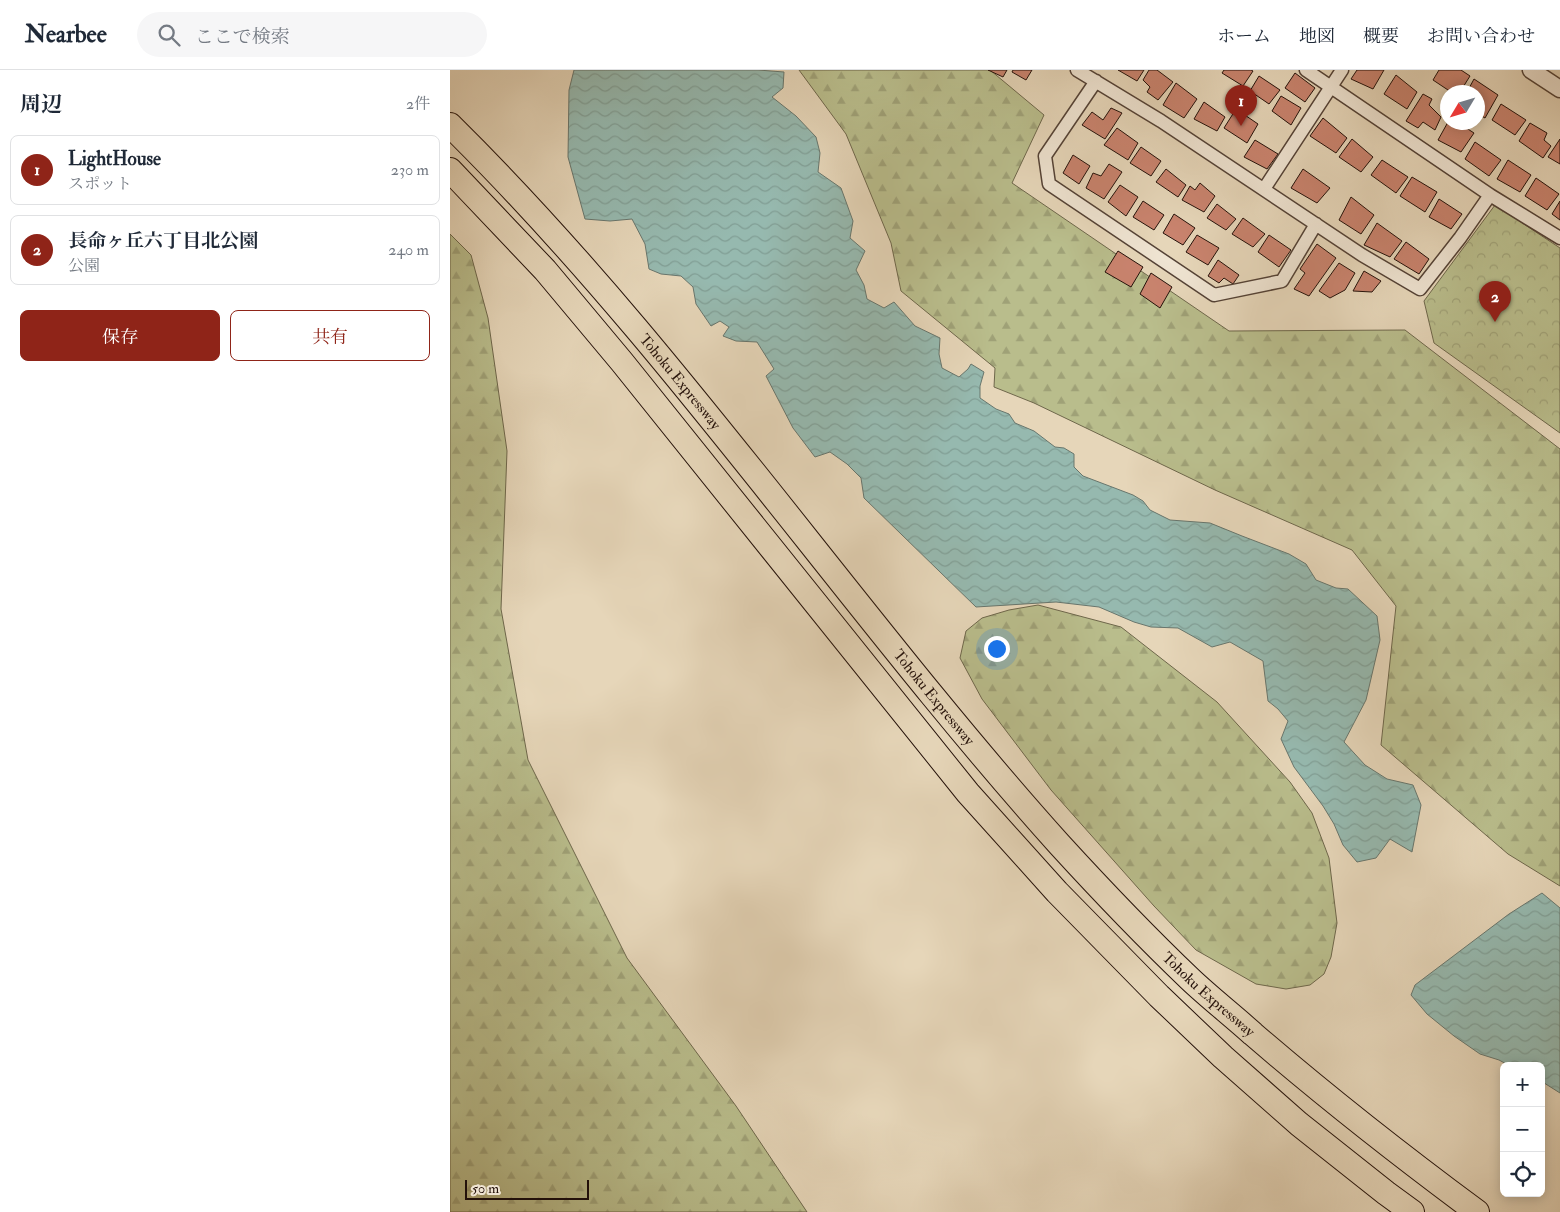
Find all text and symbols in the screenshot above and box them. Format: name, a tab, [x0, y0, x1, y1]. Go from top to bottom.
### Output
search box	[137, 12, 487, 57]
text: Nearbee	[25, 19, 107, 50]
icon: search	[155, 21, 183, 49]
text: ここで検索	[195, 25, 290, 49]
text: ホーム	[1217, 25, 1271, 48]
text: 地図	[1299, 25, 1335, 48]
text: 概要	[1363, 25, 1399, 48]
text: お問い合わせ	[1427, 25, 1535, 48]
pin: 1	[1225, 85, 1257, 126]
north arrow	[1440, 85, 1485, 130]
text: 周辺	[20, 91, 62, 118]
text: 2件	[406, 94, 430, 114]
text: LightHouse	[68, 147, 161, 171]
text: 1	[34, 160, 40, 180]
text: 230 m	[391, 160, 429, 180]
text: スポット	[68, 174, 132, 194]
text: 長命ヶ丘六丁目北公園	[68, 229, 258, 253]
text: 2	[33, 240, 41, 260]
text: 240 m	[388, 240, 429, 260]
text: 公園	[68, 256, 100, 276]
pin: 2	[1479, 281, 1511, 322]
button: 保存	[20, 310, 220, 361]
button: 共有	[230, 310, 430, 361]
street label: Tohoku Expressway	[635, 330, 725, 434]
your location	[984, 636, 1010, 662]
street label: Tohoku Expressway	[889, 646, 979, 750]
street label: Tohoku Expressway	[1158, 948, 1259, 1042]
map controls	[1500, 1062, 1545, 1197]
button: +	[1500, 1062, 1545, 1107]
button: −	[1500, 1107, 1545, 1152]
button: locate	[1500, 1152, 1545, 1197]
scale bar	[465, 1177, 589, 1200]
text: 50 m	[472, 1180, 499, 1197]

